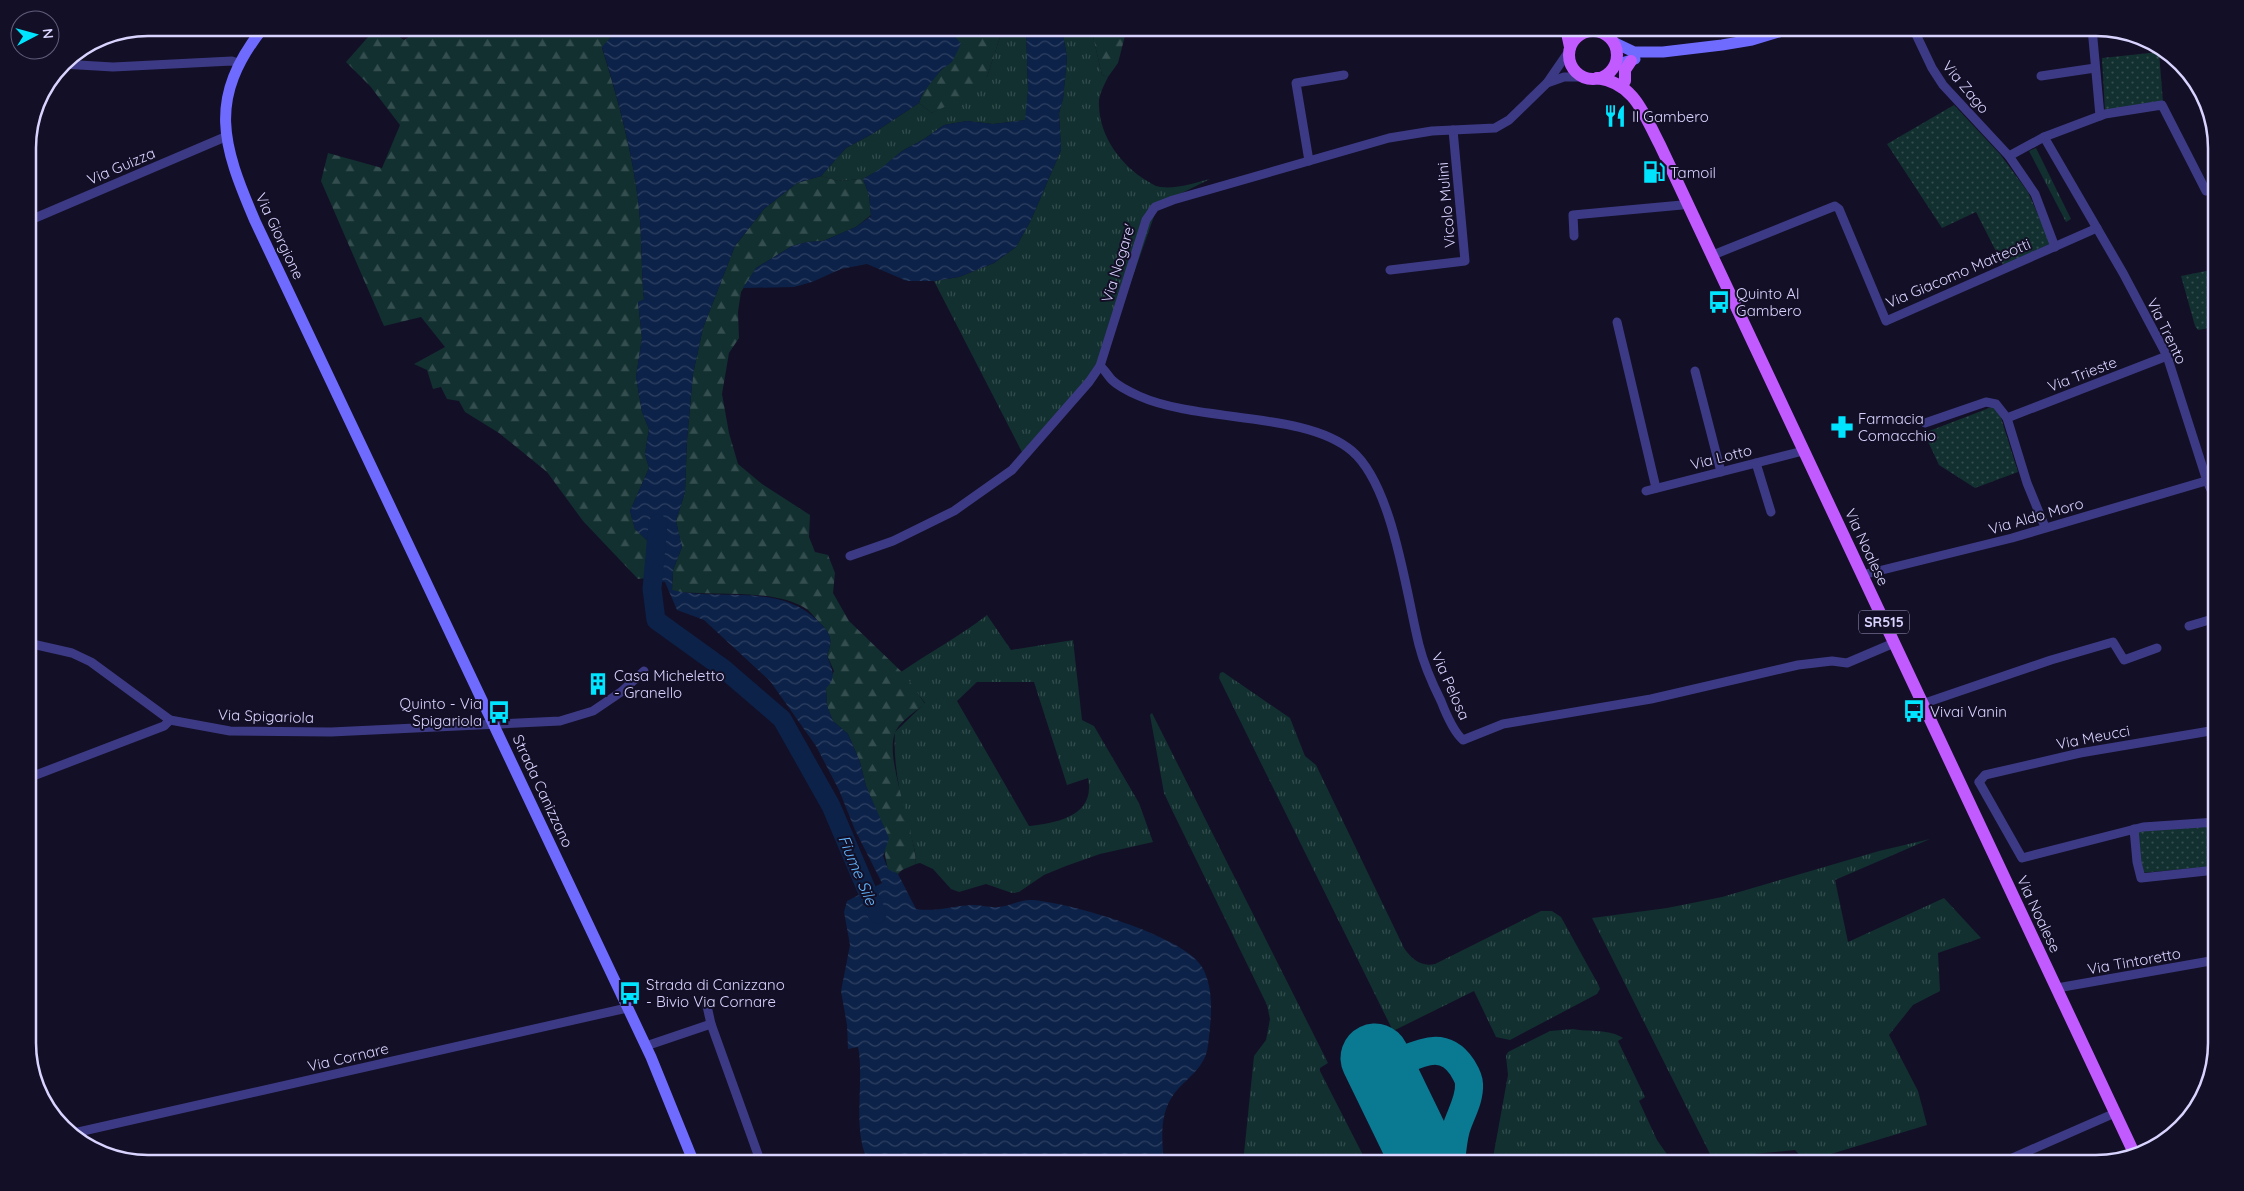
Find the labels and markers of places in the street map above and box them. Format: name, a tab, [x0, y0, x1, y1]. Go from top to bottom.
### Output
restaurant icon: Il Gambero	[1602, 103, 1628, 129]
place label: Il Gambero	[1632, 107, 1709, 126]
fuel station icon: Tamoil	[1641, 159, 1667, 185]
place label: Tamoil	[1670, 163, 1716, 182]
place label: Quinto Al Gambero	[1736, 284, 1801, 320]
bus stop icon: Quinto Al Gambero	[1706, 289, 1732, 315]
place label: Farmacia Comacchio	[1858, 409, 1936, 445]
pharmacy icon: Farmacia Comacchio	[1829, 414, 1855, 440]
place label: Casa Micheletto - Granello	[614, 666, 725, 702]
building icon: Casa Micheletto - Granello	[585, 671, 611, 697]
place label: Quinto - Via Spigariola	[400, 694, 482, 730]
bus stop icon: Vivai Vanin	[1901, 698, 1927, 724]
bus stop icon: Quinto - Via Spigariola	[486, 699, 512, 725]
place label: Vivai Vanin	[1930, 702, 2007, 721]
place label: Strada di Canizzano - Bivio Via Cornare	[646, 975, 785, 1011]
bus stop icon: Strada di Canizzano - Bivio Via Cornare	[617, 980, 643, 1006]

